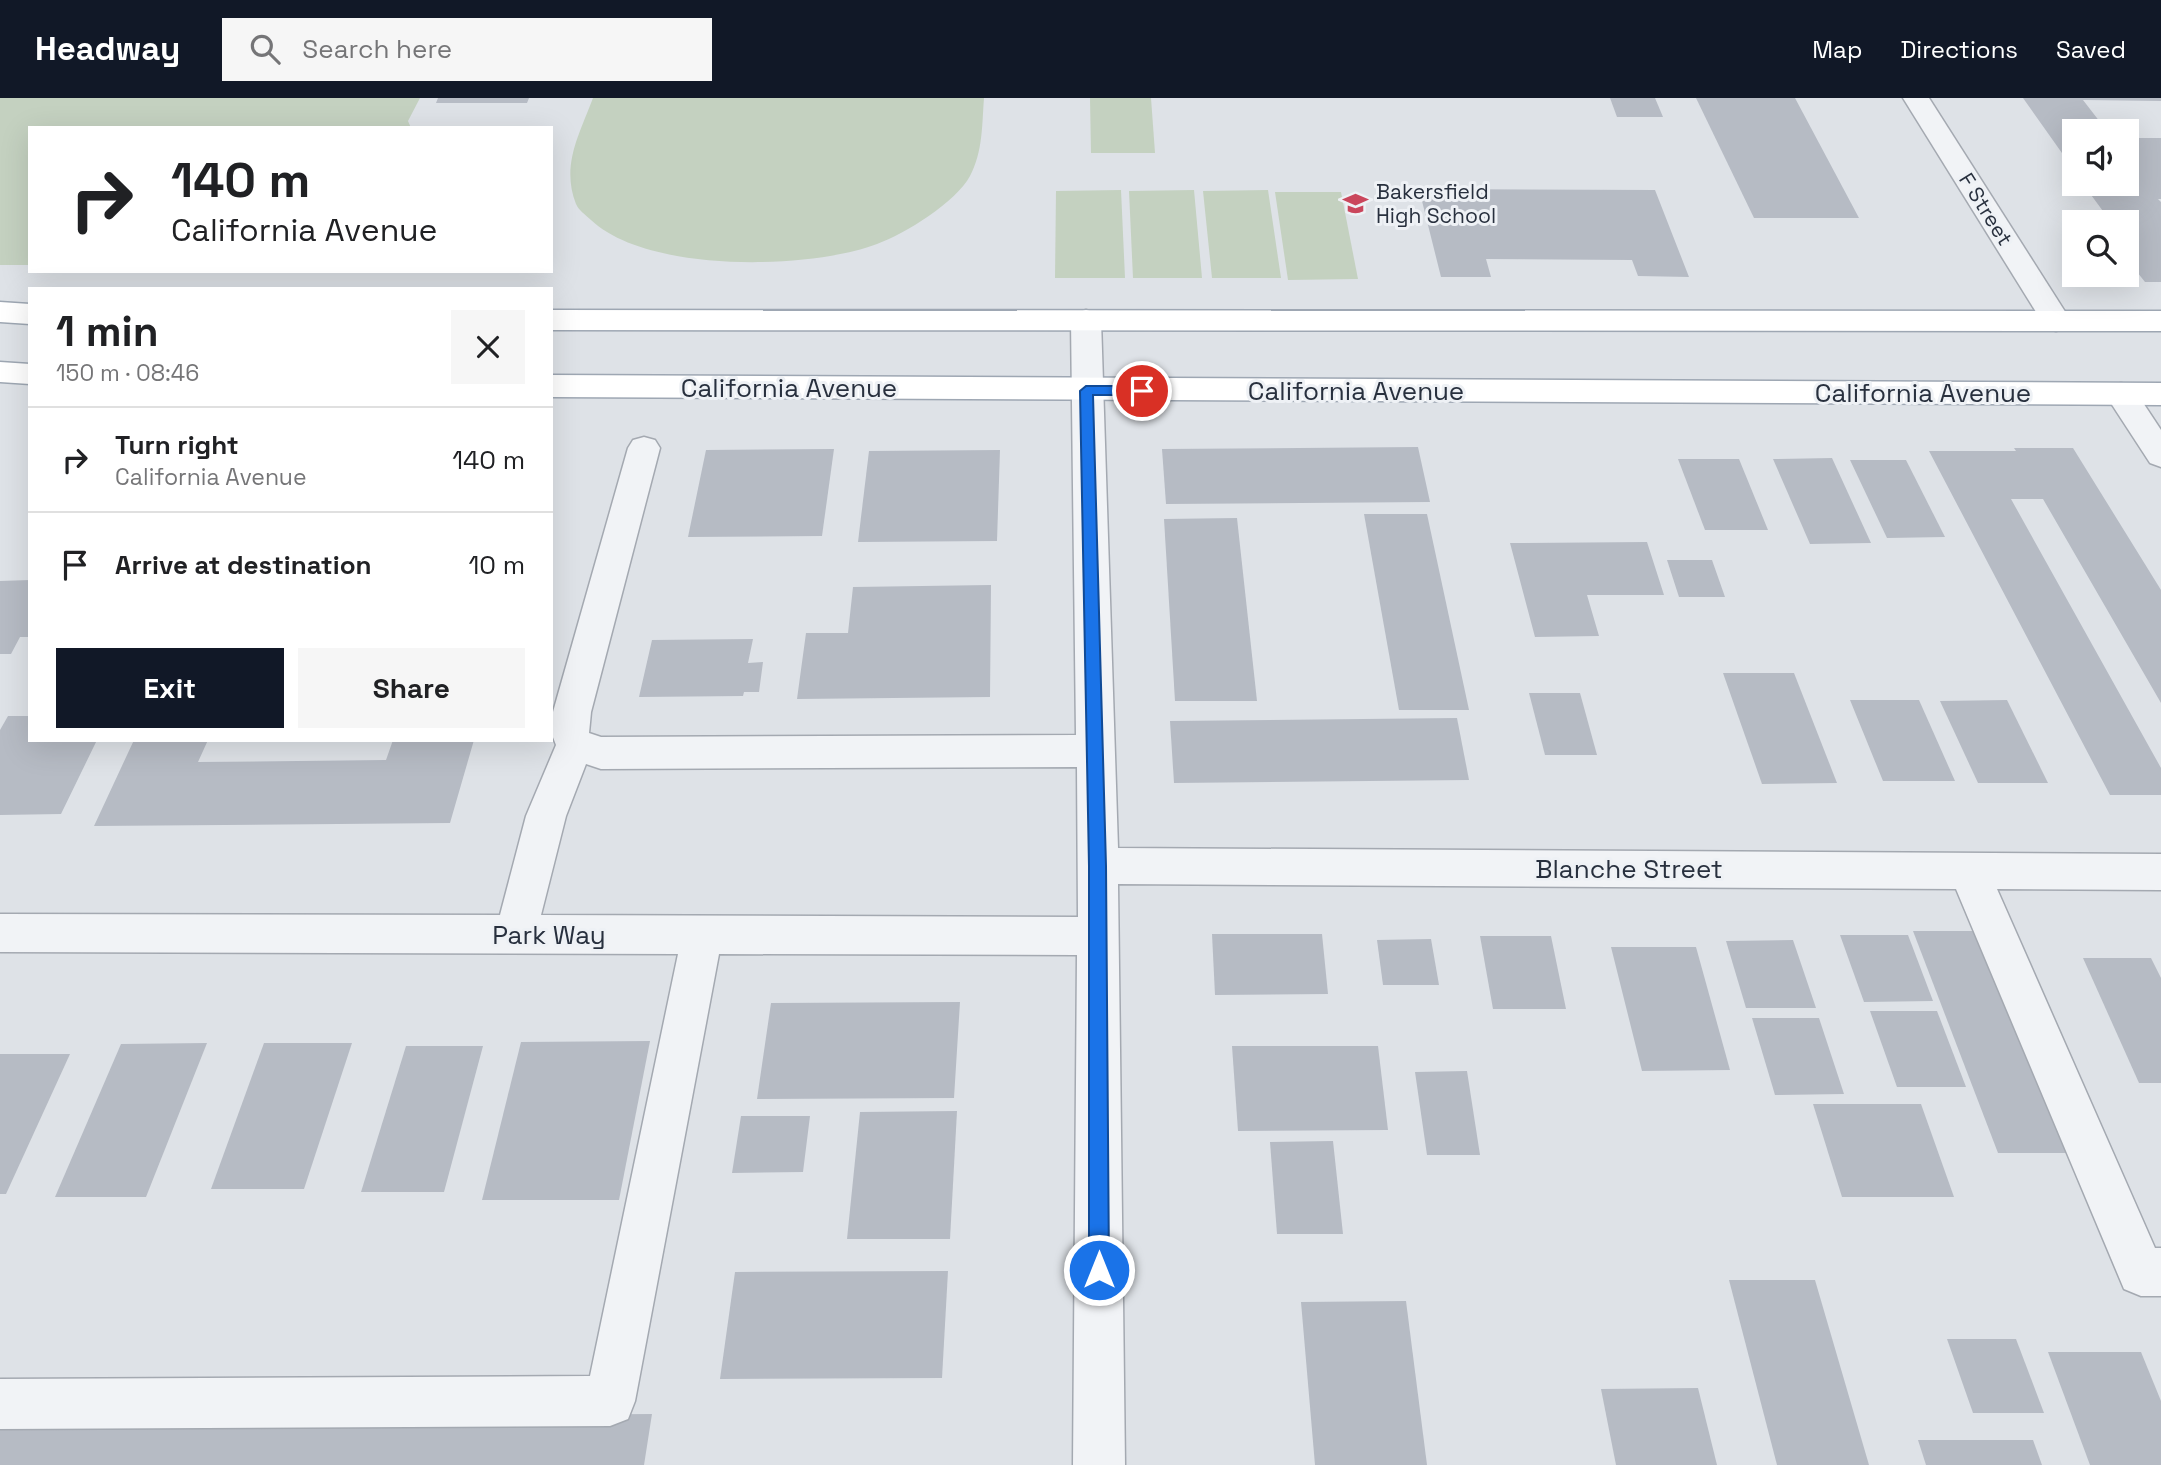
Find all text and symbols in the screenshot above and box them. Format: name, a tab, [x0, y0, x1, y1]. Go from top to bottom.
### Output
search box	[222, 18, 712, 81]
text: Headway	[35, 28, 180, 70]
icon: search	[246, 30, 284, 68]
text: Search here	[302, 32, 452, 66]
text: Map	[1812, 34, 1862, 65]
text: Directions	[1900, 34, 2018, 65]
text: Saved	[2056, 34, 2126, 65]
map controls	[2062, 119, 2139, 287]
button: sound	[2062, 119, 2139, 196]
text: 140 m	[171, 149, 310, 211]
icon: right	[56, 154, 147, 245]
street label: F Street	[1953, 168, 2019, 250]
place label: Bakersfield High School	[1376, 178, 1496, 229]
school or university icon: Bakersfield High School	[1342, 189, 1370, 217]
text: California Avenue	[171, 210, 438, 250]
button: search	[2062, 210, 2139, 287]
text: 1 min	[56, 305, 159, 358]
button: close	[451, 310, 525, 384]
text: 150 m · 08:46	[56, 358, 199, 388]
pin	[1112, 361, 1172, 421]
street label: California Avenue	[681, 371, 897, 405]
icon: arrive	[1123, 372, 1161, 410]
street label: California Avenue	[1248, 374, 1464, 408]
street label: California Avenue	[1815, 376, 2031, 410]
text: Turn right	[115, 428, 239, 462]
icon: right	[56, 441, 94, 479]
text: 140 m	[452, 443, 525, 477]
text: California Avenue	[115, 462, 307, 492]
icon: arrive	[56, 546, 94, 584]
text: Arrive at destination	[115, 548, 372, 582]
text: 10 m	[468, 548, 525, 582]
button: Exit	[56, 648, 284, 728]
button: Share	[298, 648, 525, 728]
street label: Blanche Street	[1535, 852, 1723, 886]
street label: Park Way	[492, 918, 606, 952]
position arrow	[1062, 1233, 1136, 1307]

